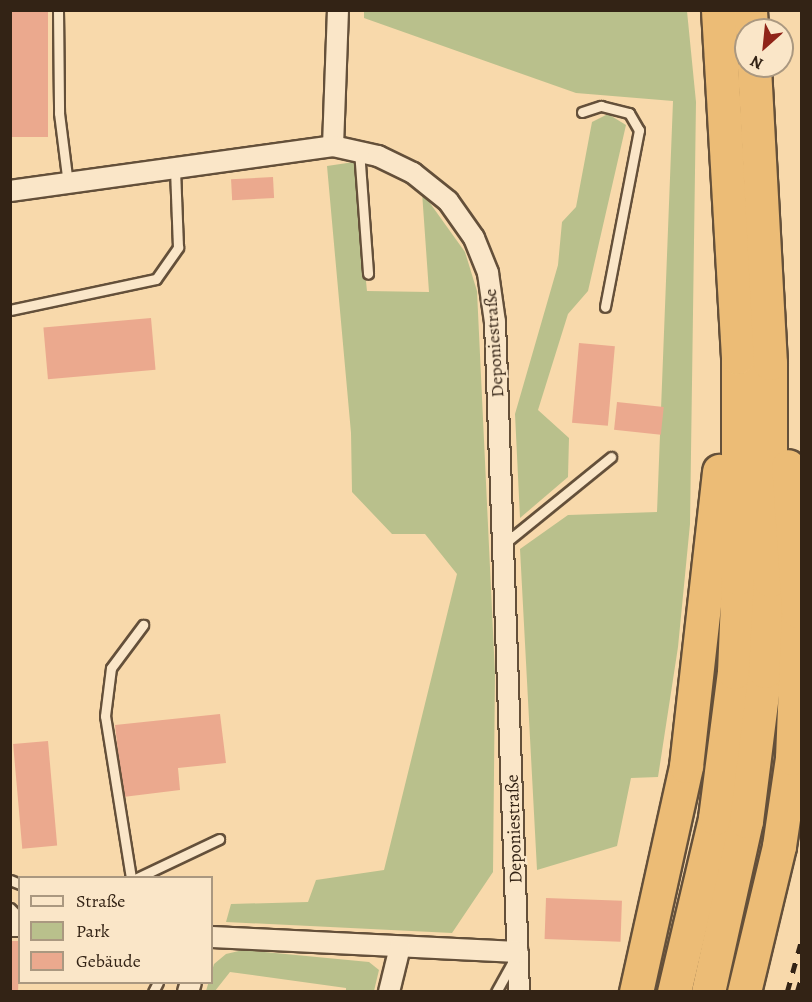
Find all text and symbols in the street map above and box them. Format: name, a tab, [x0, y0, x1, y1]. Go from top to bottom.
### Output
north arrow	[734, 18, 794, 78]
text: N	[747, 50, 767, 75]
street label: Deponiestraße	[479, 288, 509, 398]
street label: Deponiestraße	[501, 774, 527, 884]
legend	[18, 876, 213, 984]
text: Straße	[76, 889, 125, 913]
text: Park	[76, 919, 110, 943]
text: Gebäude	[76, 949, 141, 973]

